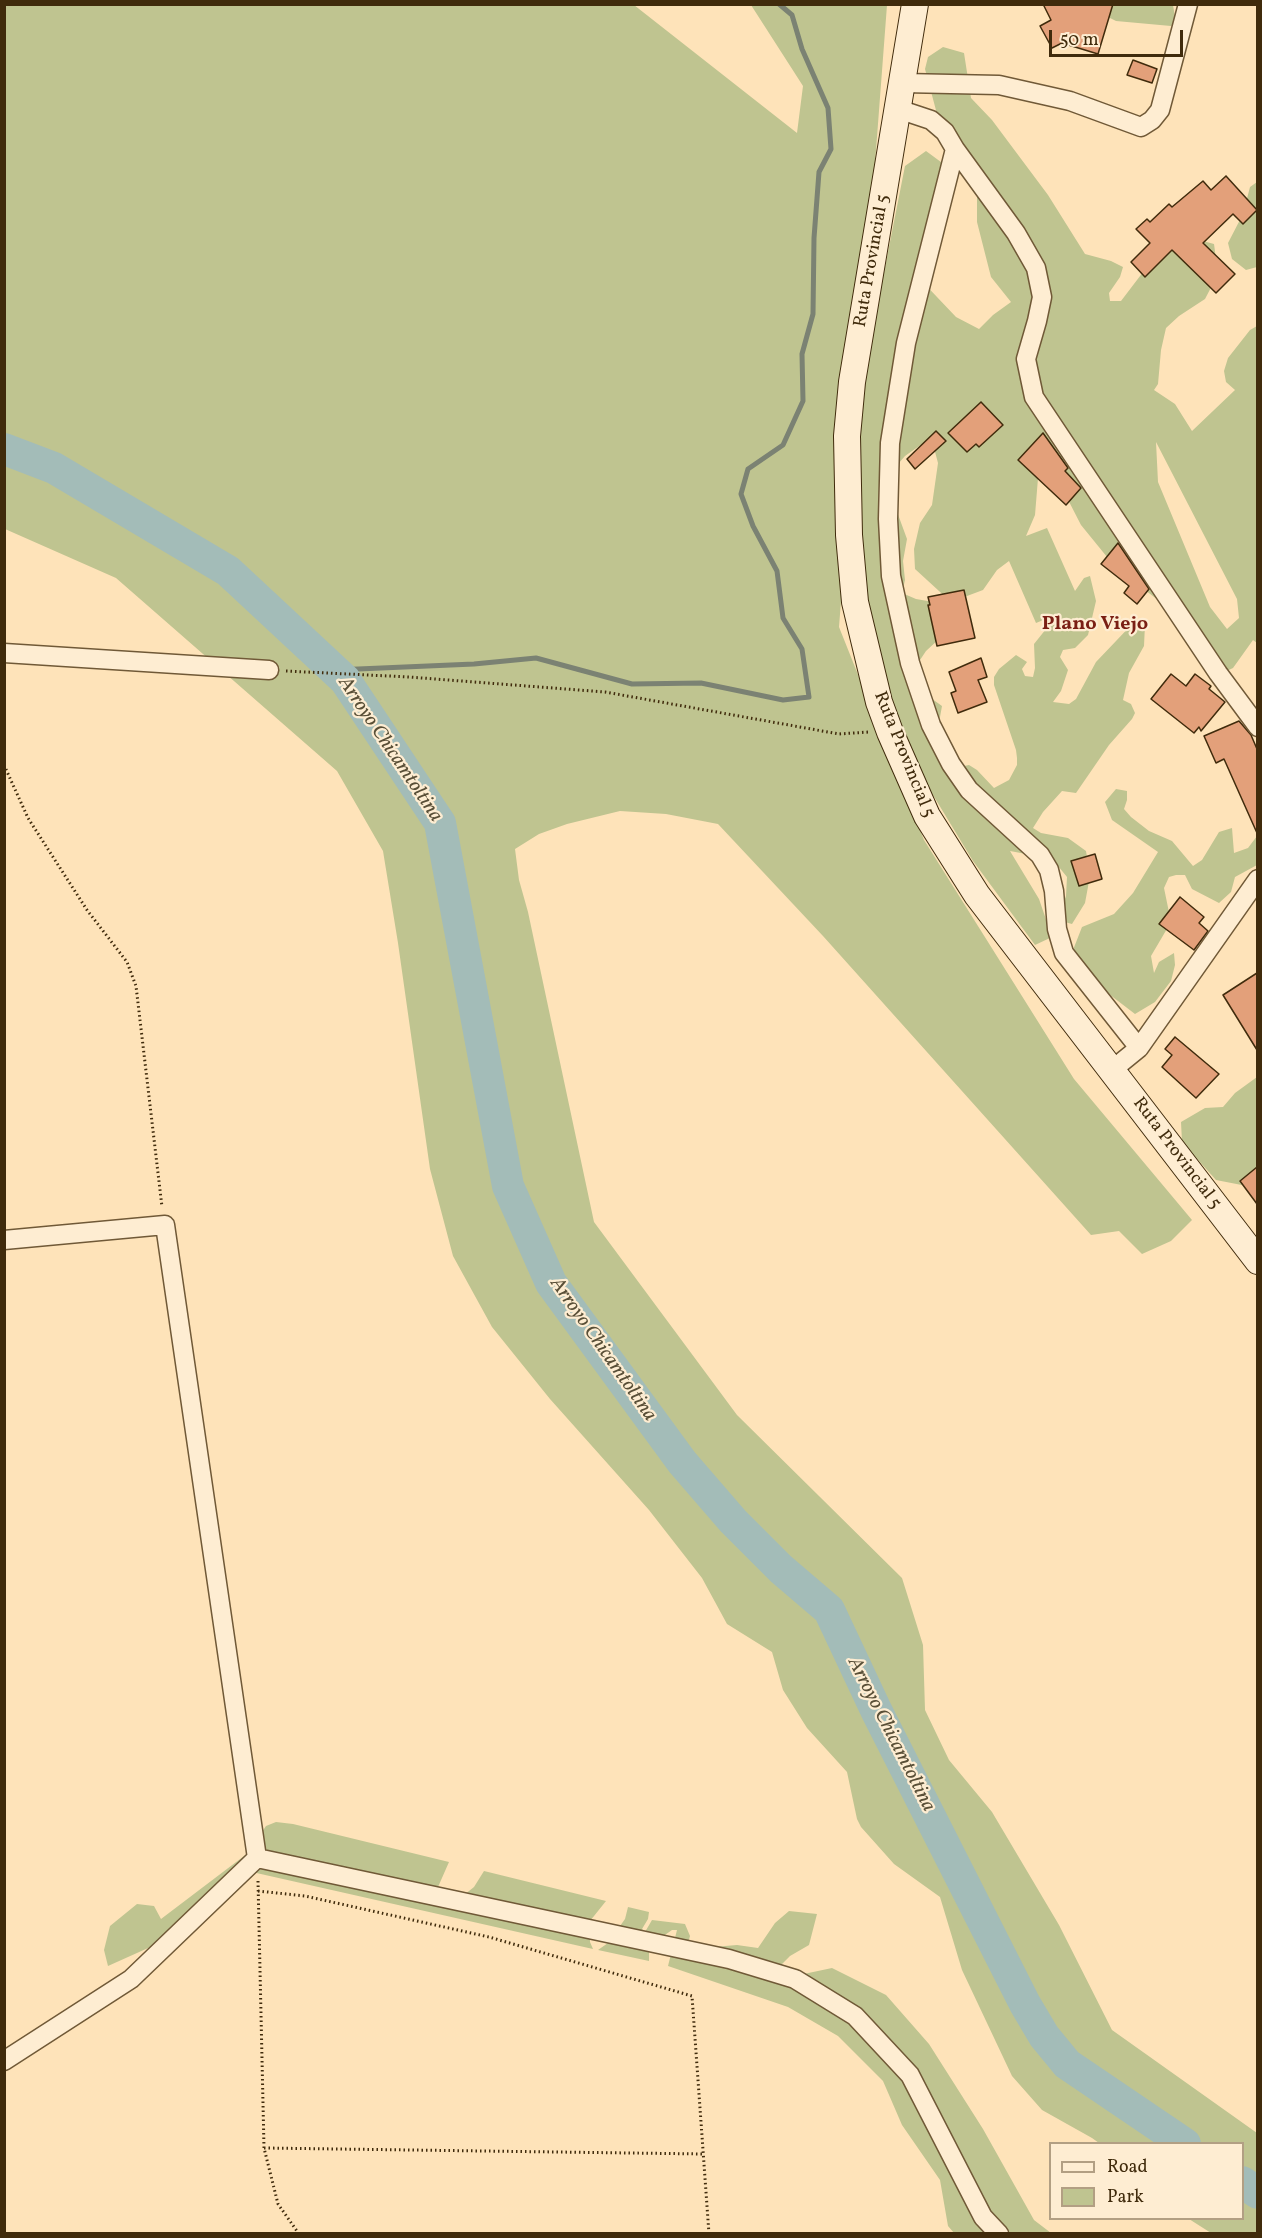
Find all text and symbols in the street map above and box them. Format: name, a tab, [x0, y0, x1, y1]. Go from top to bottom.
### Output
scale bar	[1052, 18, 1186, 56]
text: 50 m	[1060, 28, 1099, 53]
street label: Ruta Provincial 5	[851, 193, 895, 329]
district label: Plano Viejo	[1042, 613, 1148, 637]
water label: Arroyo Chicamtoltina	[332, 673, 446, 827]
street label: Ruta Provincial 5	[868, 689, 938, 821]
street label: Ruta Provincial 5	[1127, 1094, 1225, 1214]
water label: Arroyo Chicamtoltina	[543, 1274, 661, 1426]
water label: Arroyo Chicamtoltina	[841, 1654, 939, 1816]
legend	[1049, 2142, 1244, 2220]
text: Road	[1107, 2155, 1148, 2180]
text: Park	[1107, 2185, 1144, 2210]

